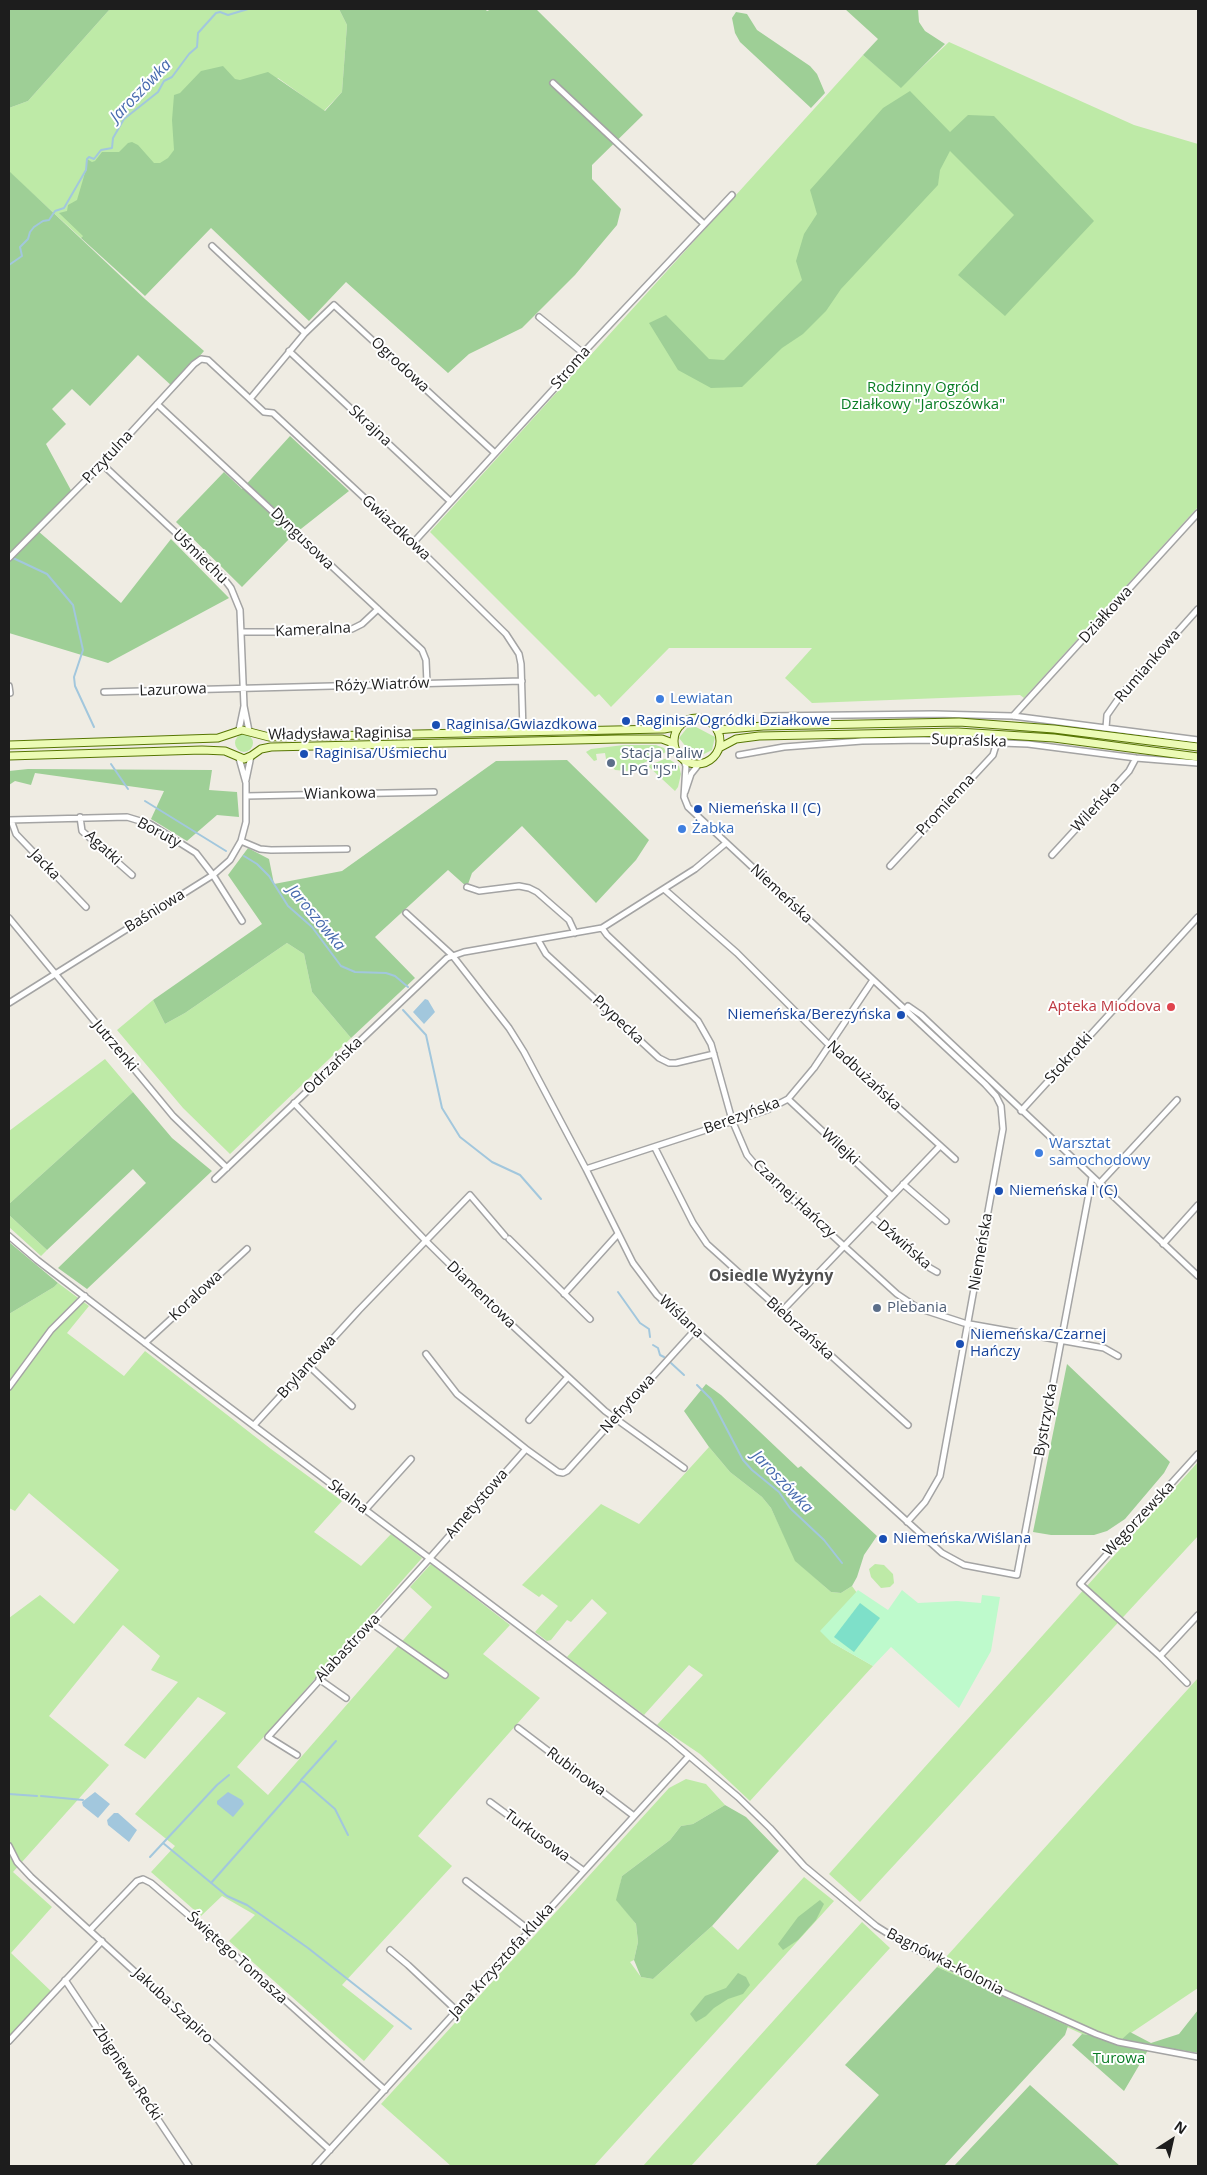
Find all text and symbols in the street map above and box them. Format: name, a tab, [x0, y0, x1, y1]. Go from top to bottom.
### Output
water label: Jaroszówka	[106, 56, 176, 126]
street label: Ogrodowa	[367, 333, 433, 397]
street label: Stroma	[547, 343, 595, 393]
park label: Rodzinny Ogród Działkowy "Jaroszówka"	[841, 379, 1005, 414]
street label: Skrajna	[345, 402, 395, 450]
street label: Przytulna	[79, 427, 137, 487]
street label: Gwiazdkowa	[358, 492, 434, 564]
street label: Dyngusowa	[267, 504, 337, 574]
street label: Uśmiechu	[169, 526, 231, 588]
street label: Działkowa	[1076, 583, 1136, 647]
street label: Kameralna	[275, 619, 351, 641]
street label: Rumiankowa	[1112, 626, 1184, 706]
street label: Róży Wiatrów	[334, 674, 430, 696]
street label: Lazurowa	[139, 680, 207, 700]
place label: Lewiatan	[670, 690, 733, 708]
marker: Lewiatan	[654, 693, 666, 705]
place label: Raginisa/Ogródki Działkowe	[636, 712, 830, 730]
marker: Raginisa/Ogródki Działkowe	[620, 715, 632, 727]
place label: Raginisa/Gwiazdkowa	[446, 716, 597, 734]
marker: Raginisa/Gwiazdkowa	[430, 719, 442, 731]
street label: Władysława Raginisa	[268, 724, 412, 744]
street label: Supraślska	[931, 731, 1007, 751]
place label: Raginisa/Uśmiechu	[314, 745, 447, 763]
place label: Stacja Paliw LPG "JS"	[621, 745, 703, 780]
marker: Raginisa/Uśmiechu	[298, 748, 310, 760]
marker: Stacja Paliw LPG "JS"	[605, 757, 617, 769]
street label: Promienna	[913, 771, 979, 839]
street label: Wileńska	[1068, 778, 1124, 836]
street label: Wiankowa	[304, 784, 376, 804]
place label: Niemeńska II (C)	[708, 800, 821, 818]
marker: Niemeńska II (C)	[692, 803, 704, 815]
street label: Boruty	[134, 814, 184, 852]
place label: Żabka	[692, 820, 734, 838]
marker: Żabka	[676, 823, 688, 835]
street label: Agatki	[81, 827, 125, 869]
street label: Jacka	[26, 846, 64, 884]
street label: Niemeńska	[746, 861, 816, 927]
water label: Jaroszówka	[283, 881, 349, 955]
street label: Baśniowa	[122, 886, 188, 936]
street label: Prypecka	[589, 992, 647, 1048]
place label: Apteka Miodova	[1048, 998, 1161, 1016]
marker: Apteka Miodova	[1165, 1001, 1177, 1013]
place label: Niemeńska/Berezyńska	[727, 1006, 891, 1024]
marker: Niemeńska/Berezyńska	[895, 1009, 907, 1021]
street label: Jutrzenki	[88, 1017, 142, 1075]
street label: Stokrotki	[1041, 1029, 1097, 1087]
street label: Odrzańska	[300, 1034, 366, 1098]
street label: Nadbużańska	[823, 1037, 905, 1115]
street label: Berezyńska	[701, 1094, 783, 1138]
street label: Wilejki	[817, 1125, 863, 1169]
place label: Warsztat samochodowy	[1049, 1135, 1150, 1170]
marker: Warsztat samochodowy	[1033, 1147, 1045, 1159]
street label: Czarnej Hańczy	[749, 1156, 839, 1242]
place label: Niemeńska I (C)	[1009, 1182, 1118, 1200]
marker: Niemeńska I (C)	[993, 1185, 1005, 1197]
street label: Niemeńska	[965, 1212, 997, 1292]
street label: Dźwińska	[873, 1217, 935, 1273]
street label: Diamentowa	[443, 1258, 519, 1332]
district label: Osiedle Wyżyny	[709, 1266, 833, 1286]
street label: Koralowa	[166, 1267, 226, 1325]
street label: Wiślana	[655, 1292, 707, 1342]
street label: Biebrzańska	[762, 1294, 838, 1364]
place label: Plebania	[887, 1299, 947, 1317]
marker: Plebania	[871, 1302, 883, 1314]
place label: Niemeńska/Czarnej Hańczy	[970, 1326, 1106, 1361]
street label: Brylantowa	[274, 1332, 340, 1402]
marker: Niemeńska/Czarnej Hańczy	[954, 1338, 966, 1350]
street label: Nefrytowa	[597, 1371, 659, 1437]
street label: Bystrzycka	[1031, 1382, 1061, 1458]
water label: Jaroszówka	[747, 1447, 817, 1517]
street label: Ametystowa	[442, 1466, 512, 1542]
street label: Skalna	[324, 1476, 372, 1518]
street label: Węgorzewska	[1100, 1478, 1178, 1560]
place label: Niemeńska/Wiślana	[893, 1530, 1031, 1548]
marker: Niemeńska/Wiślana	[877, 1533, 889, 1545]
street label: Alabastrowa	[312, 1610, 384, 1686]
street label: Rubinowa	[543, 1744, 609, 1800]
street label: Turkusowa	[501, 1806, 573, 1866]
street label: Jana Krzysztofa Kluka	[446, 1900, 558, 2022]
street label: Świętego Tomasza	[183, 1908, 291, 2008]
street label: Bagnówka-Kolonia	[883, 1925, 1007, 1999]
street label: Jakuba Szapiro	[129, 1964, 217, 2048]
street label: Zbigniewa Rećki	[88, 2022, 166, 2124]
park label: Turowa	[1093, 2050, 1145, 2068]
north arrow	[1147, 2115, 1197, 2165]
text: N	[1171, 2116, 1191, 2138]

